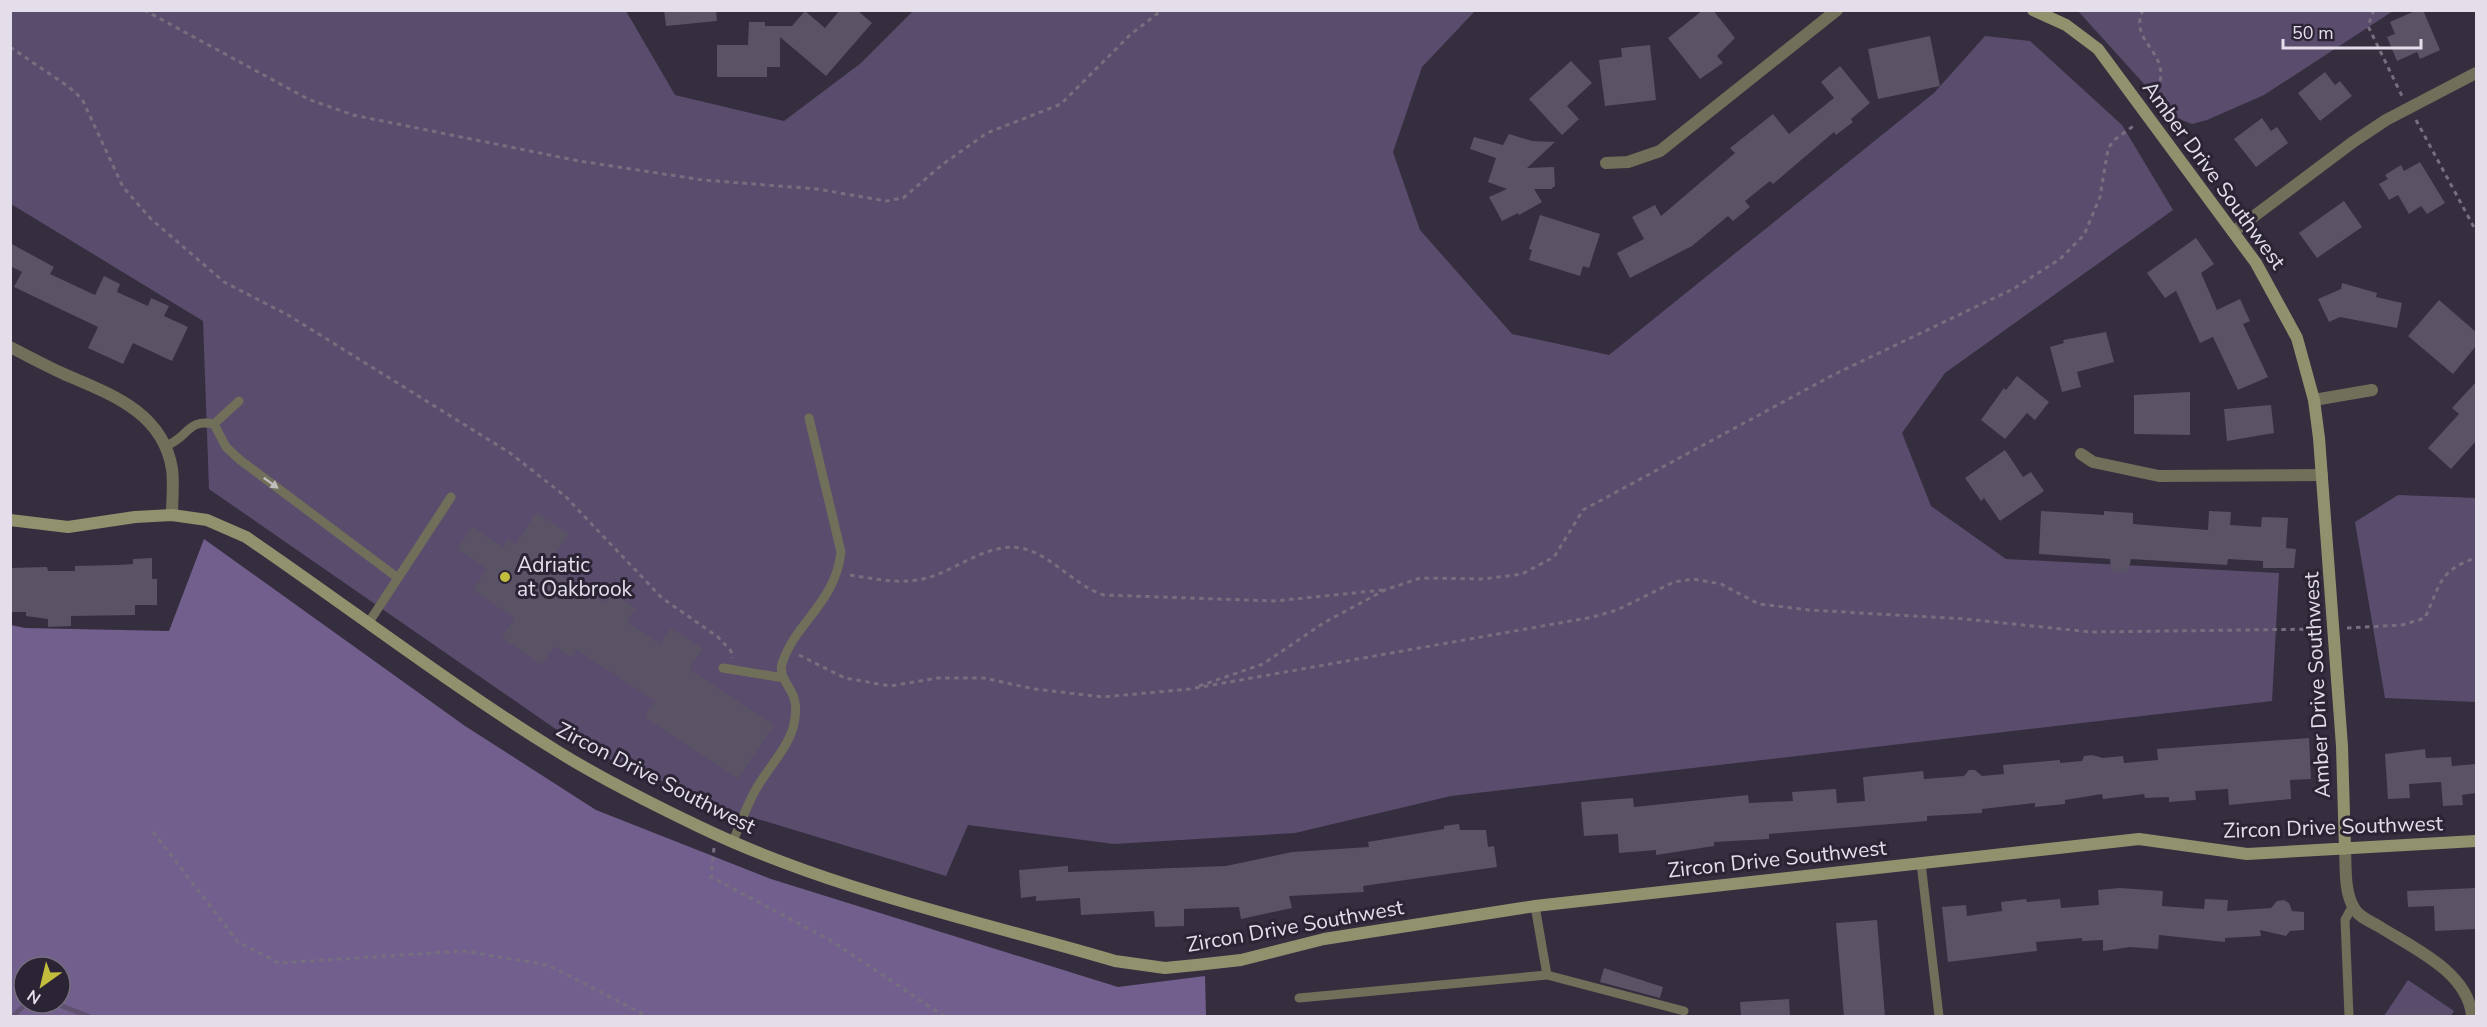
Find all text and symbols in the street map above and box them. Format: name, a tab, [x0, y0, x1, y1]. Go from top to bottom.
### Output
scale bar	[2283, 12, 2421, 50]
text: 50 m	[2292, 21, 2334, 45]
street label: Amber Drive Southwest	[2136, 75, 2292, 275]
one-way arrow	[264, 477, 279, 489]
place label: Adriatic at Oakbrook	[517, 551, 633, 603]
marker: Adriatic at Oakbrook	[498, 570, 512, 584]
street label: Amber Drive Southwest	[2297, 571, 2337, 799]
street label: Zircon Drive Southwest	[552, 716, 761, 841]
street label: Zircon Drive Southwest	[2223, 809, 2444, 845]
street label: Zircon Drive Southwest	[1666, 834, 1888, 884]
street label: Zircon Drive Southwest	[1184, 893, 1406, 959]
north arrow	[12, 955, 72, 1015]
text: N	[23, 984, 45, 1009]

